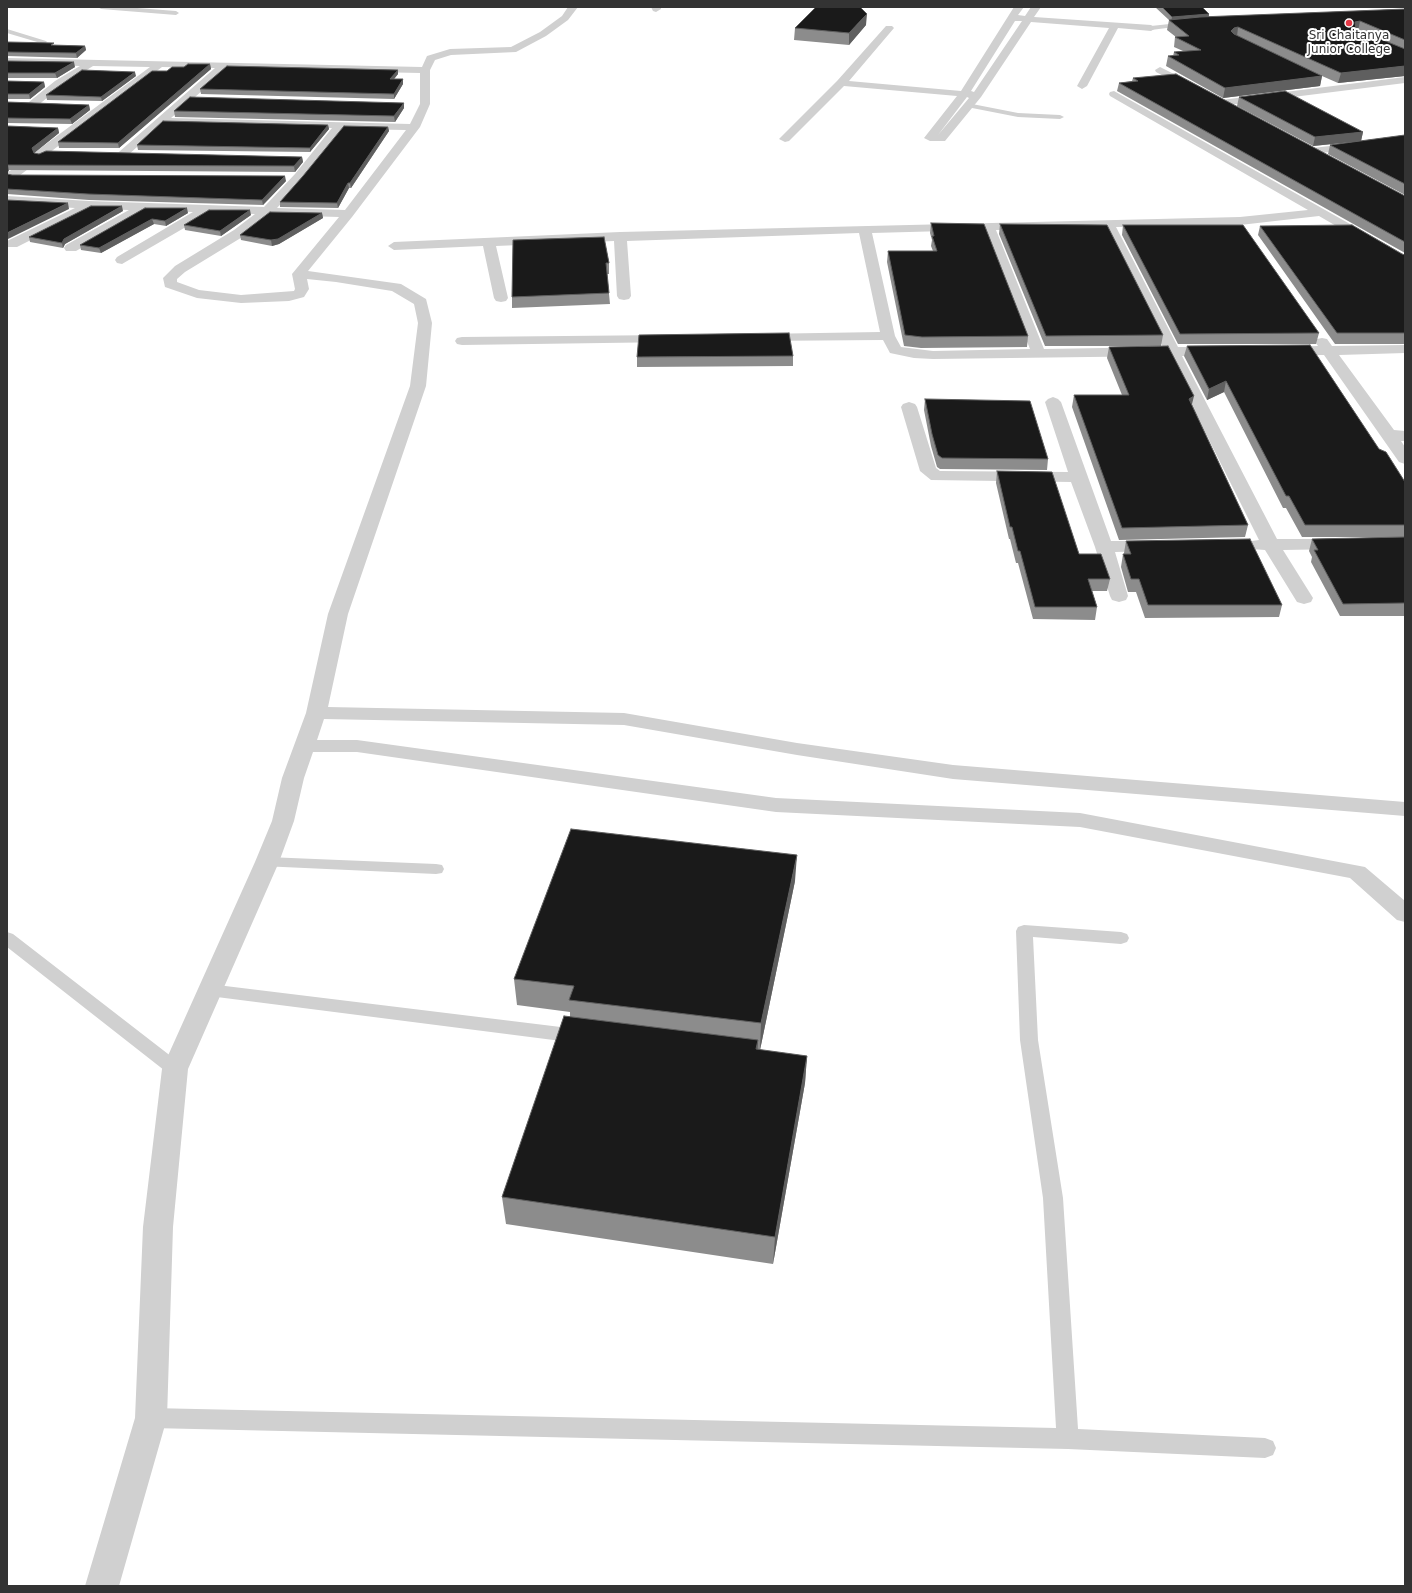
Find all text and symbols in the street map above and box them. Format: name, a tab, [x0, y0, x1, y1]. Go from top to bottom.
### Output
marker: Sri Chaitanya Junior College	[1344, 18, 1354, 28]
place label: Sri Chaitanya Junior College	[1308, 29, 1390, 57]

